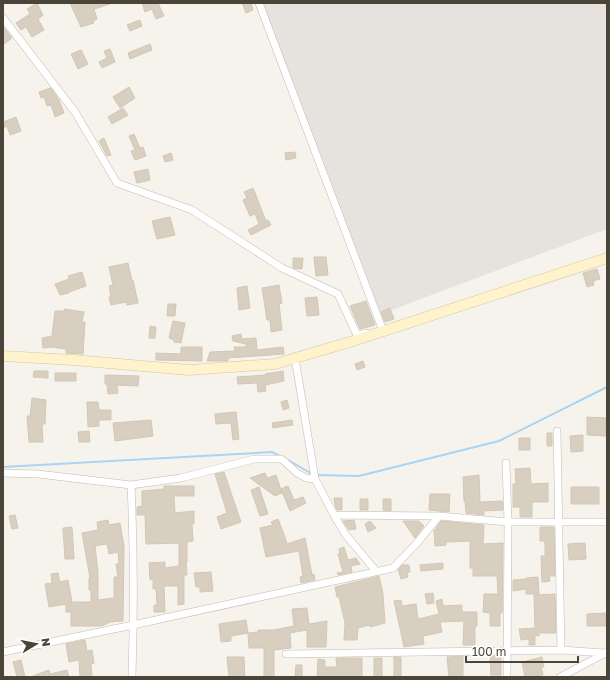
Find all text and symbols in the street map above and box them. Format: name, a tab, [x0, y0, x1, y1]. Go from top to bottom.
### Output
north arrow	[16, 624, 56, 664]
text: N	[39, 637, 53, 647]
scale bar	[466, 638, 578, 664]
text: 100 m	[472, 644, 506, 659]

